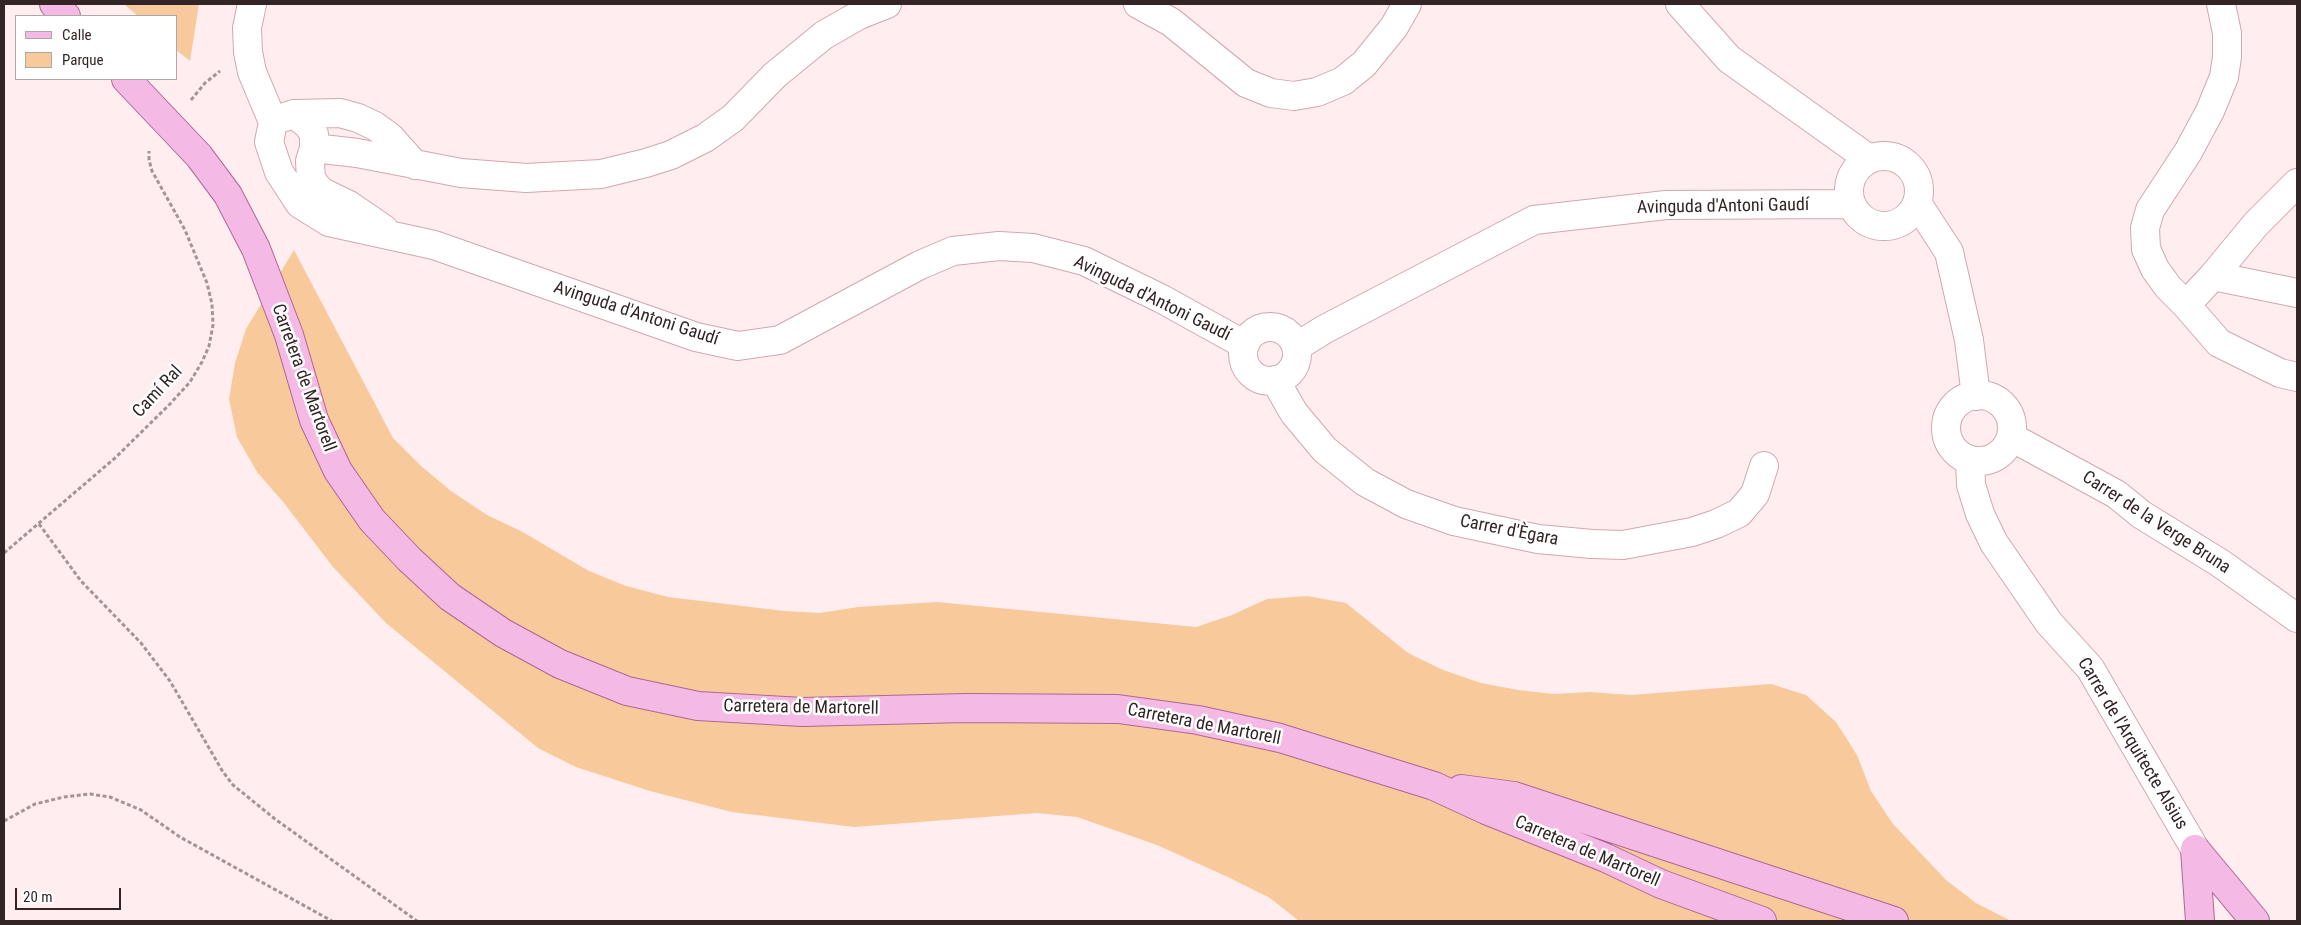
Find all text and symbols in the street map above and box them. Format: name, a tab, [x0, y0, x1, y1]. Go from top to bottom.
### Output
legend	[15, 15, 178, 80]
text: Calle	[62, 26, 92, 44]
text: Parque	[62, 51, 104, 69]
street label: Avinguda d'Antoni Gaudí	[1637, 195, 1809, 219]
street label: Avinguda d'Antoni Gaudí	[1070, 252, 1234, 346]
street label: Avinguda d'Antoni Gaudí	[551, 277, 721, 351]
street label: Carretera de Martorell	[266, 301, 340, 455]
street label: Camí Ral	[129, 362, 187, 422]
street label: Carrer de la Verge Bruna	[2078, 467, 2234, 579]
street label: Carrer d'Ègara	[1458, 511, 1560, 551]
street label: Carrer de l'Arquitecte Alsius	[2072, 654, 2192, 834]
street label: Carretera de Martorell	[723, 696, 879, 720]
street label: Carretera de Martorell	[1126, 700, 1282, 750]
street label: Carretera de Martorell	[1511, 812, 1663, 892]
scale bar	[18, 878, 124, 910]
text: 20 m	[23, 888, 53, 906]

